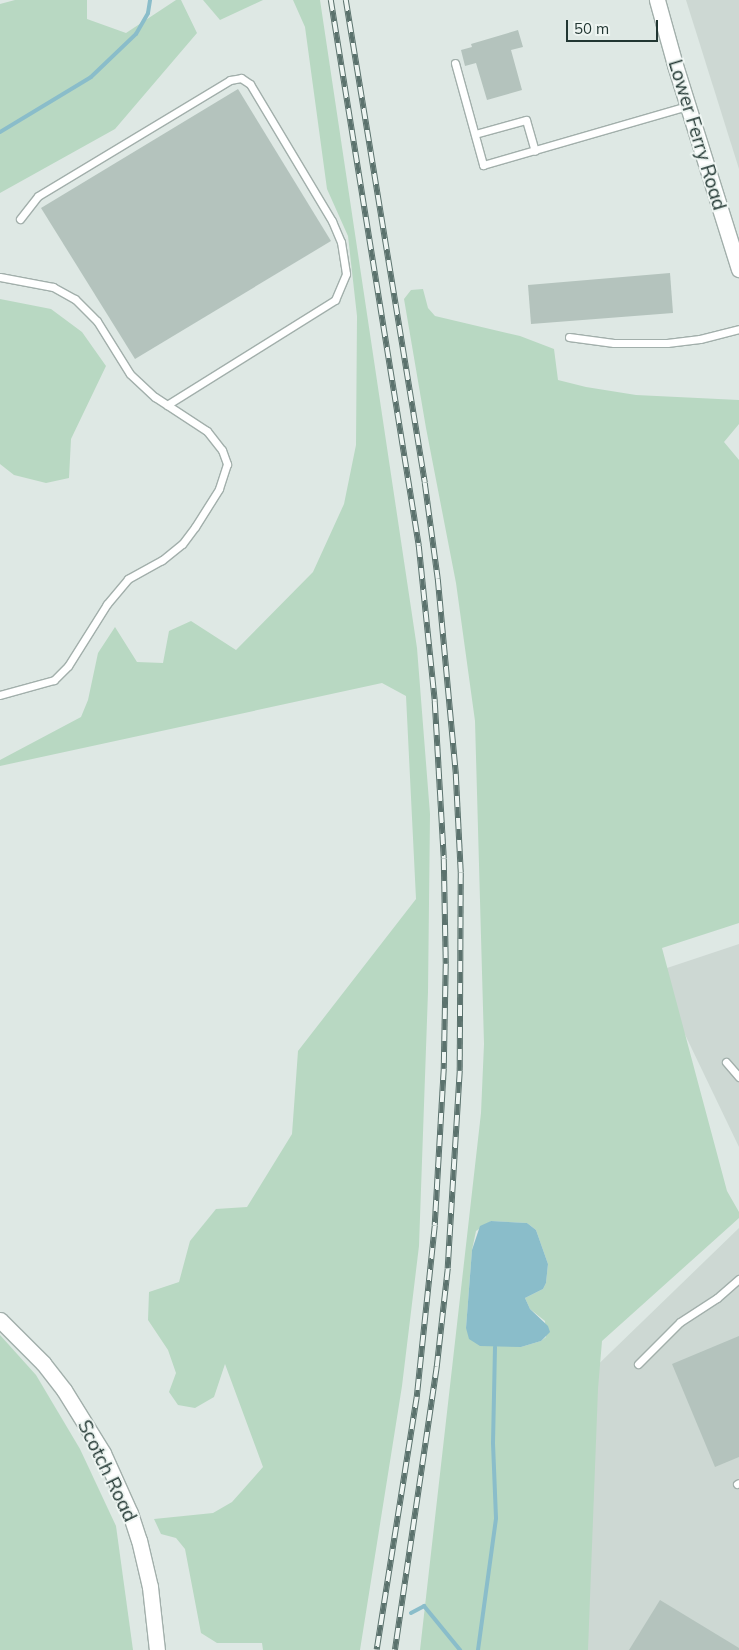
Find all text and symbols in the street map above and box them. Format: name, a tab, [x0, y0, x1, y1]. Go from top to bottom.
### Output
scale bar	[569, 10, 662, 42]
text: 50 m	[574, 19, 609, 38]
street label: Lower Ferry Road	[663, 57, 731, 213]
street label: Scotch Road	[73, 1416, 141, 1526]

